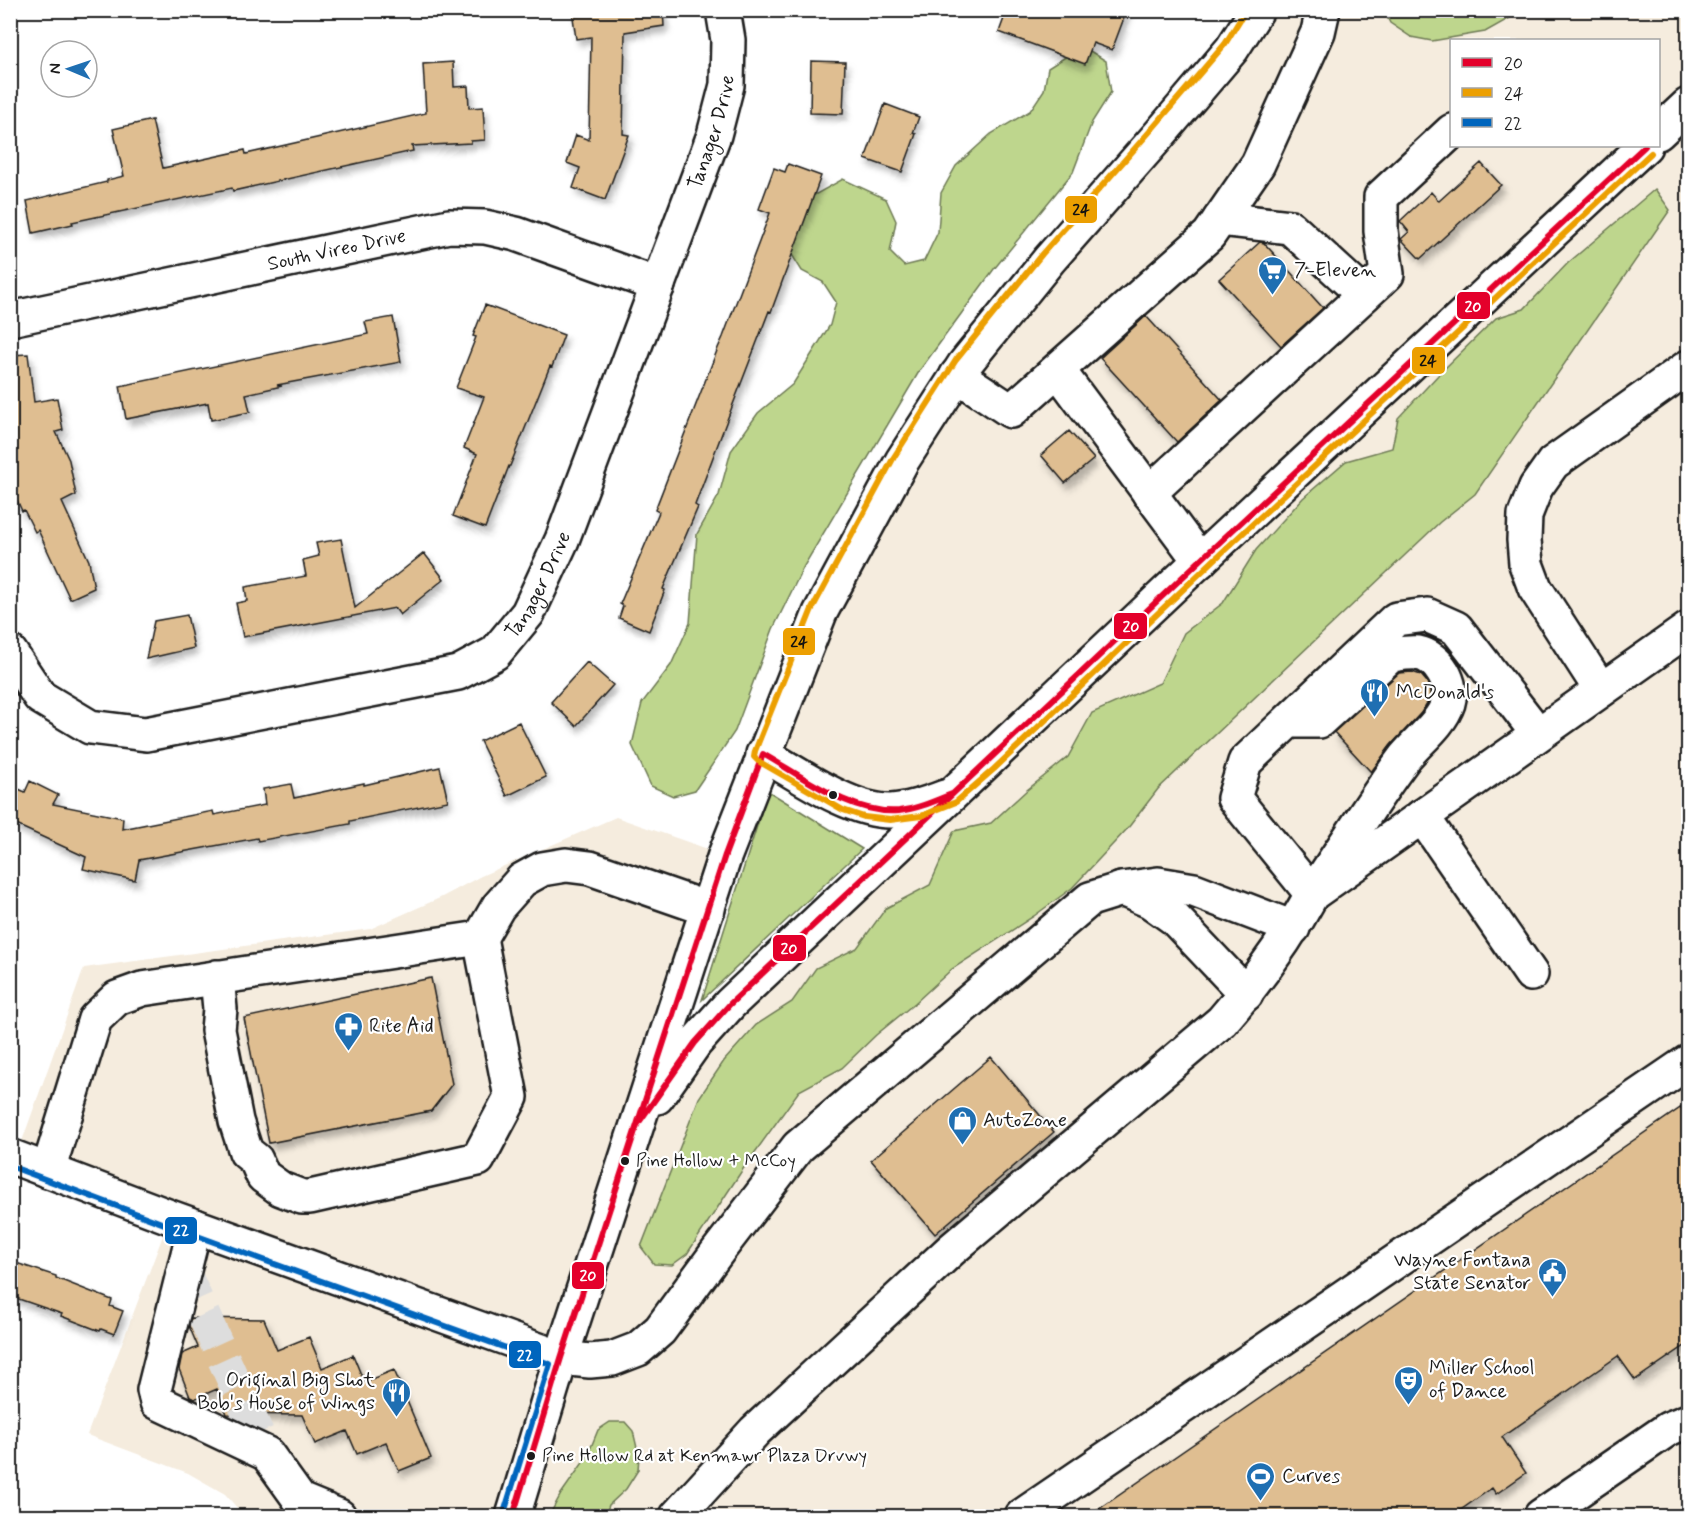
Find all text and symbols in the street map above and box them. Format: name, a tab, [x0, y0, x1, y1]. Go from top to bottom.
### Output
north arrow	[39, 39, 99, 99]
legend	[1450, 39, 1660, 147]
text: 20	[1504, 52, 1523, 76]
text: N	[45, 63, 66, 74]
street label: Tanager Drive	[681, 75, 741, 193]
text: 24	[1504, 82, 1524, 106]
text: 22	[1504, 112, 1522, 136]
line badge: 24	[1064, 195, 1098, 224]
text: 24	[1072, 200, 1090, 221]
street label: South Vireo Drive	[265, 222, 408, 278]
supermarket icon: 7-Eleven	[1257, 254, 1289, 296]
place label: 7-Eleven	[1294, 257, 1377, 284]
line badge: 20	[1456, 291, 1491, 320]
text: 20	[1465, 297, 1482, 318]
line badge: 24	[1411, 346, 1446, 375]
text: 24	[1419, 351, 1437, 372]
street label: Tanager Drive	[499, 528, 577, 645]
line badge: 20	[1113, 612, 1148, 640]
text: 20	[1123, 617, 1140, 638]
line badge: 24	[782, 627, 816, 656]
text: 24	[790, 632, 808, 653]
restaurant icon: McDonald's	[1359, 676, 1391, 718]
place label: McDonald's	[1396, 679, 1494, 706]
unlabelled marker	[827, 789, 839, 801]
line badge: 20	[772, 934, 807, 962]
text: 20	[781, 939, 798, 960]
pharmacy icon: Rite Aid	[332, 1010, 364, 1052]
place label: Rite Aid	[369, 1013, 434, 1040]
shop icon: AutoZone	[946, 1104, 978, 1146]
place label: AutoZone	[983, 1107, 1067, 1134]
place label: Pine Hollow + McCoy	[636, 1149, 796, 1173]
marker: Pine Hollow + McCoy	[619, 1155, 631, 1167]
line badge: 22	[164, 1216, 198, 1245]
text: 22	[173, 1221, 189, 1242]
place label: Wayne Fontana State Senator	[1394, 1247, 1531, 1297]
public building icon: Wayne Fontana State Senator	[1536, 1256, 1568, 1298]
line badge: 20	[571, 1261, 605, 1290]
text: 20	[580, 1266, 597, 1287]
line badge: 22	[508, 1340, 542, 1369]
text: 22	[517, 1346, 533, 1367]
place label: Miller School of Dance	[1429, 1355, 1534, 1405]
theatre icon: Miller School of Dance	[1392, 1364, 1424, 1406]
place label: Original Big Shot Bob's House of Wings	[197, 1367, 375, 1417]
restaurant icon: Original Big Shot Bob's House of Wings	[380, 1376, 412, 1418]
place label: Pine Hollow Rd at Kenmawr Plaza Drvwy	[542, 1444, 867, 1468]
marker: Pine Hollow Rd at Kenmawr Plaza Drvwy	[525, 1450, 537, 1462]
sports icon: Curves	[1245, 1460, 1277, 1502]
place label: Curves	[1282, 1463, 1341, 1490]

